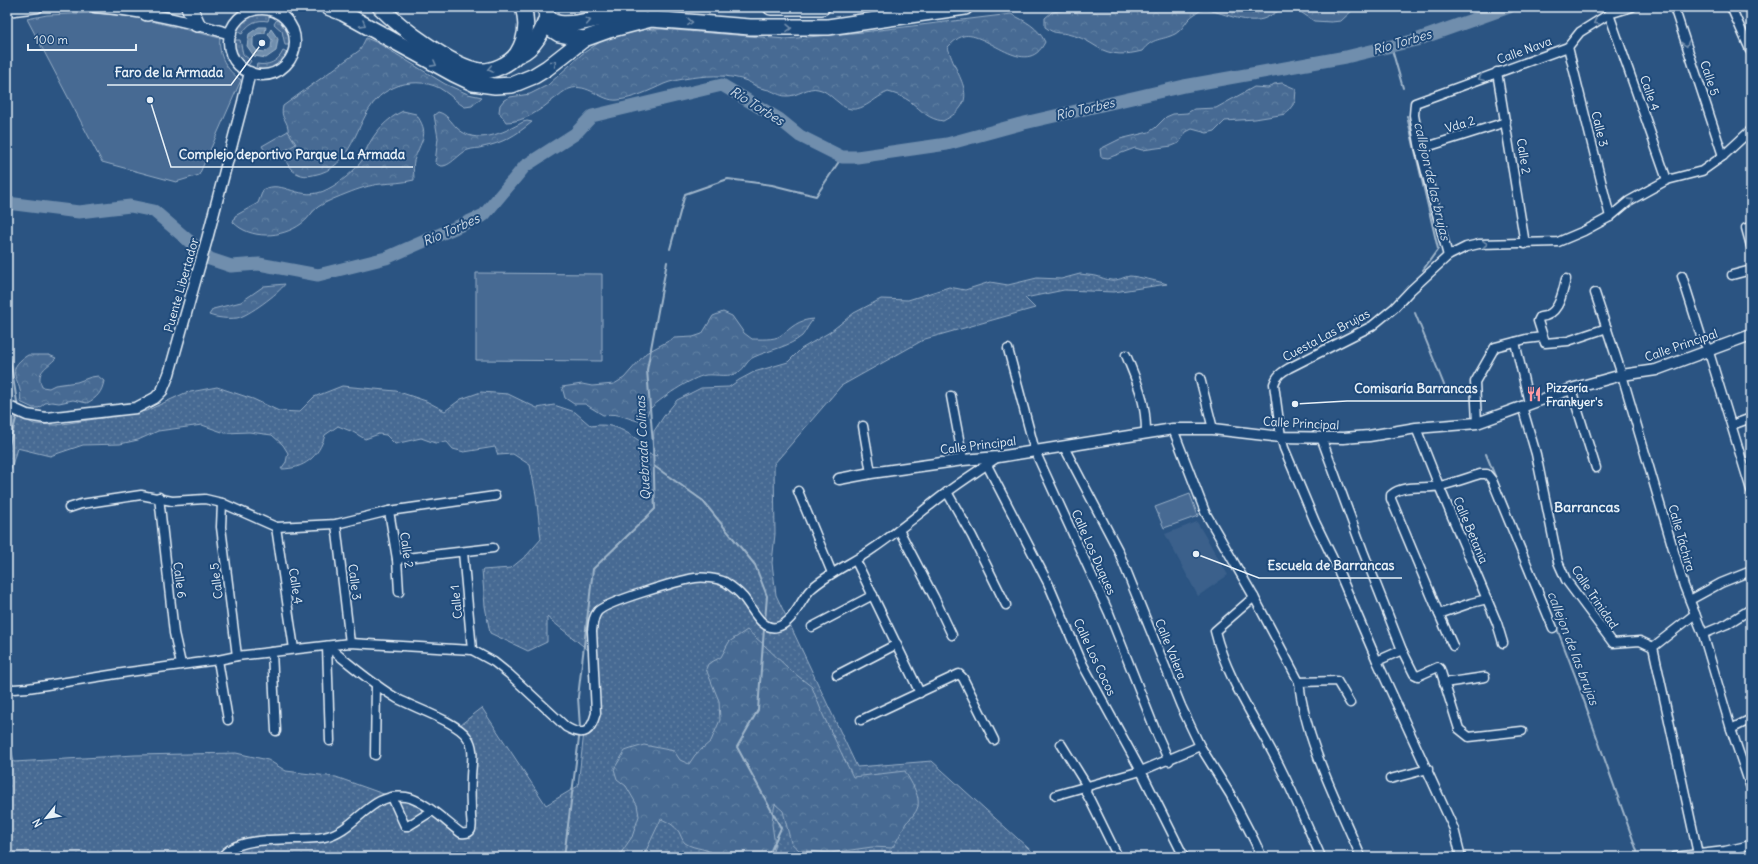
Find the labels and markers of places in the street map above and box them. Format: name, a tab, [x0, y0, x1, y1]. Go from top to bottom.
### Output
callout: Faro de la Armada	[107, 60, 231, 85]
callout: Complejo deportivo Parque La Armada	[171, 142, 413, 167]
callout: Comisaría Barrancas	[1347, 376, 1486, 401]
place label: Pizzería Frankyer's	[1546, 380, 1603, 410]
restaurant icon: Pizzería Frankyer's	[1525, 385, 1543, 403]
callout: Escuela de Barrancas	[1259, 553, 1402, 578]

